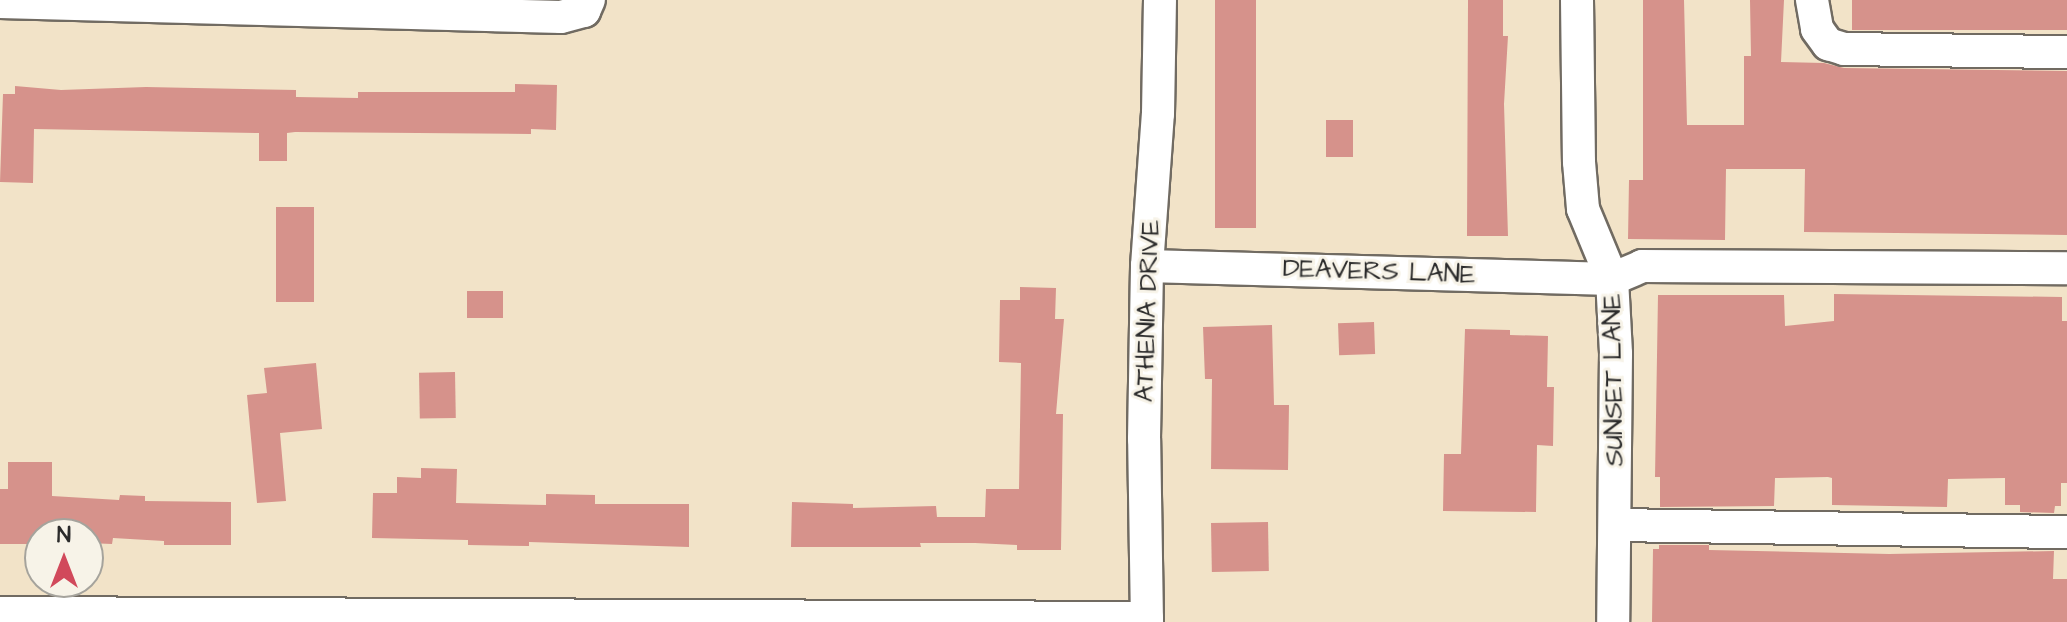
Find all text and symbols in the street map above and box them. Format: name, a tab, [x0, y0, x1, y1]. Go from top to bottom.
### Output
street label: ATHENIA DRIVE	[1129, 219, 1167, 403]
street label: DEAVERS LANE	[1282, 253, 1476, 291]
street label: SUNSET LANE	[1597, 293, 1631, 467]
north arrow	[24, 518, 104, 598]
text: N	[57, 520, 71, 551]

